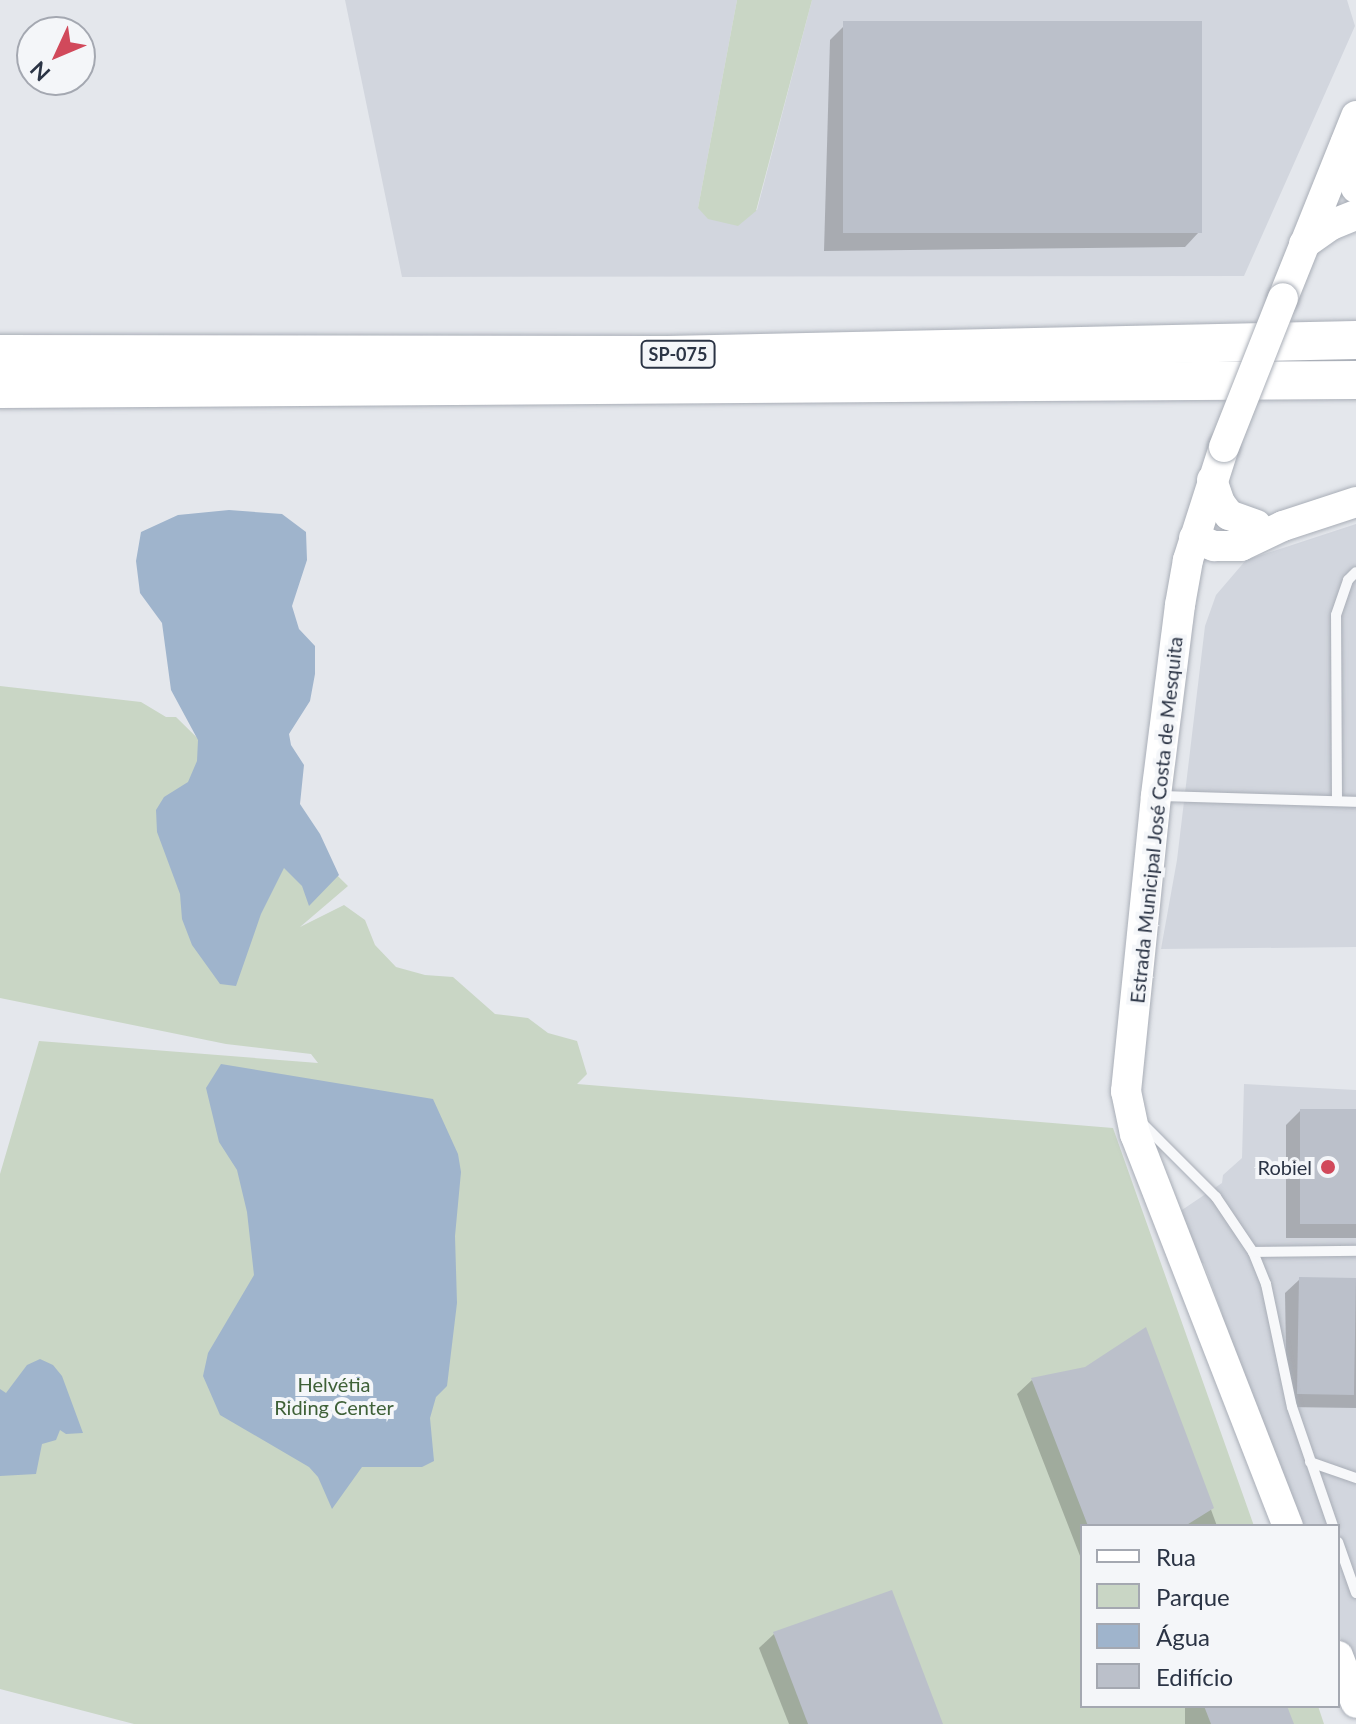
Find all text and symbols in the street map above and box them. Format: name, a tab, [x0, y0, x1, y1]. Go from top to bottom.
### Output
north arrow	[16, 16, 96, 96]
text: N	[24, 56, 55, 87]
road number: SP-075	[640, 340, 716, 368]
street label: Estrada Municipal José Costa de Mesquita	[1125, 635, 1187, 1005]
place label: Robiel	[1258, 1155, 1312, 1179]
marker: Robiel	[1319, 1158, 1337, 1176]
park label: Helvétia Riding Center	[274, 1372, 394, 1419]
legend	[1080, 1524, 1340, 1708]
text: Rua	[1156, 1542, 1196, 1571]
text: Parque	[1156, 1582, 1230, 1611]
text: Água	[1156, 1622, 1210, 1651]
text: Edifício	[1156, 1662, 1233, 1691]

